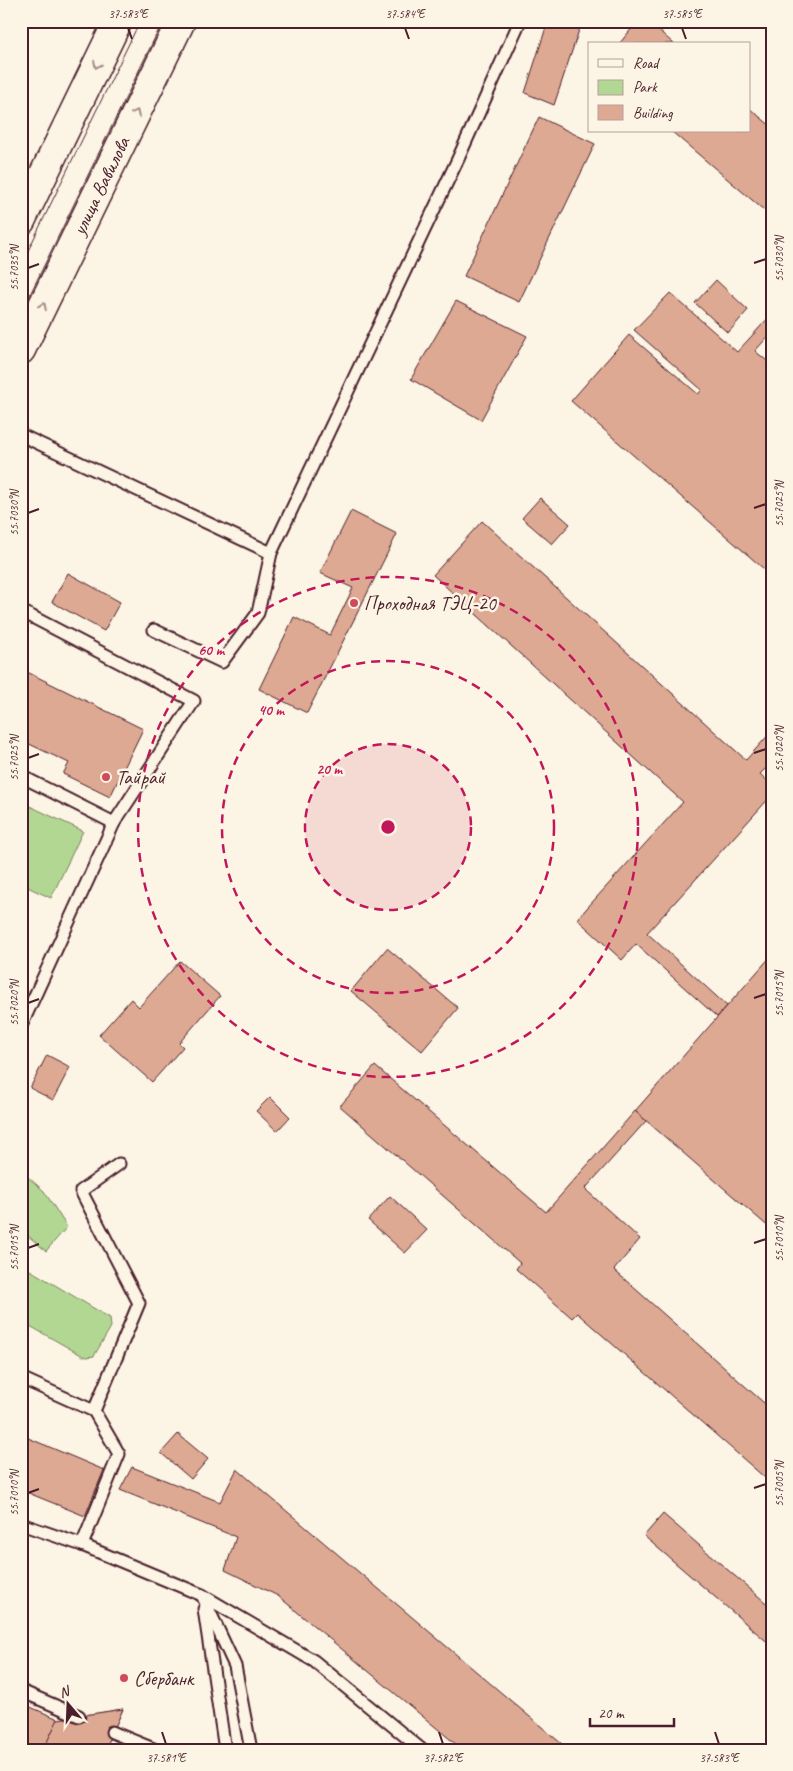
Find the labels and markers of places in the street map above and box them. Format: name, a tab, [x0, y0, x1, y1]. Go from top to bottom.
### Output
place label: Проходная ТЭЦ-20	[364, 591, 498, 616]
marker: Проходная ТЭЦ-20	[348, 597, 360, 609]
place label: Тайрай	[116, 765, 167, 790]
marker: Тайрай	[100, 771, 112, 783]
centre of rings	[379, 818, 397, 836]
place label: Сбербанк	[134, 1666, 195, 1691]
marker: Сбербанк	[118, 1672, 130, 1684]

